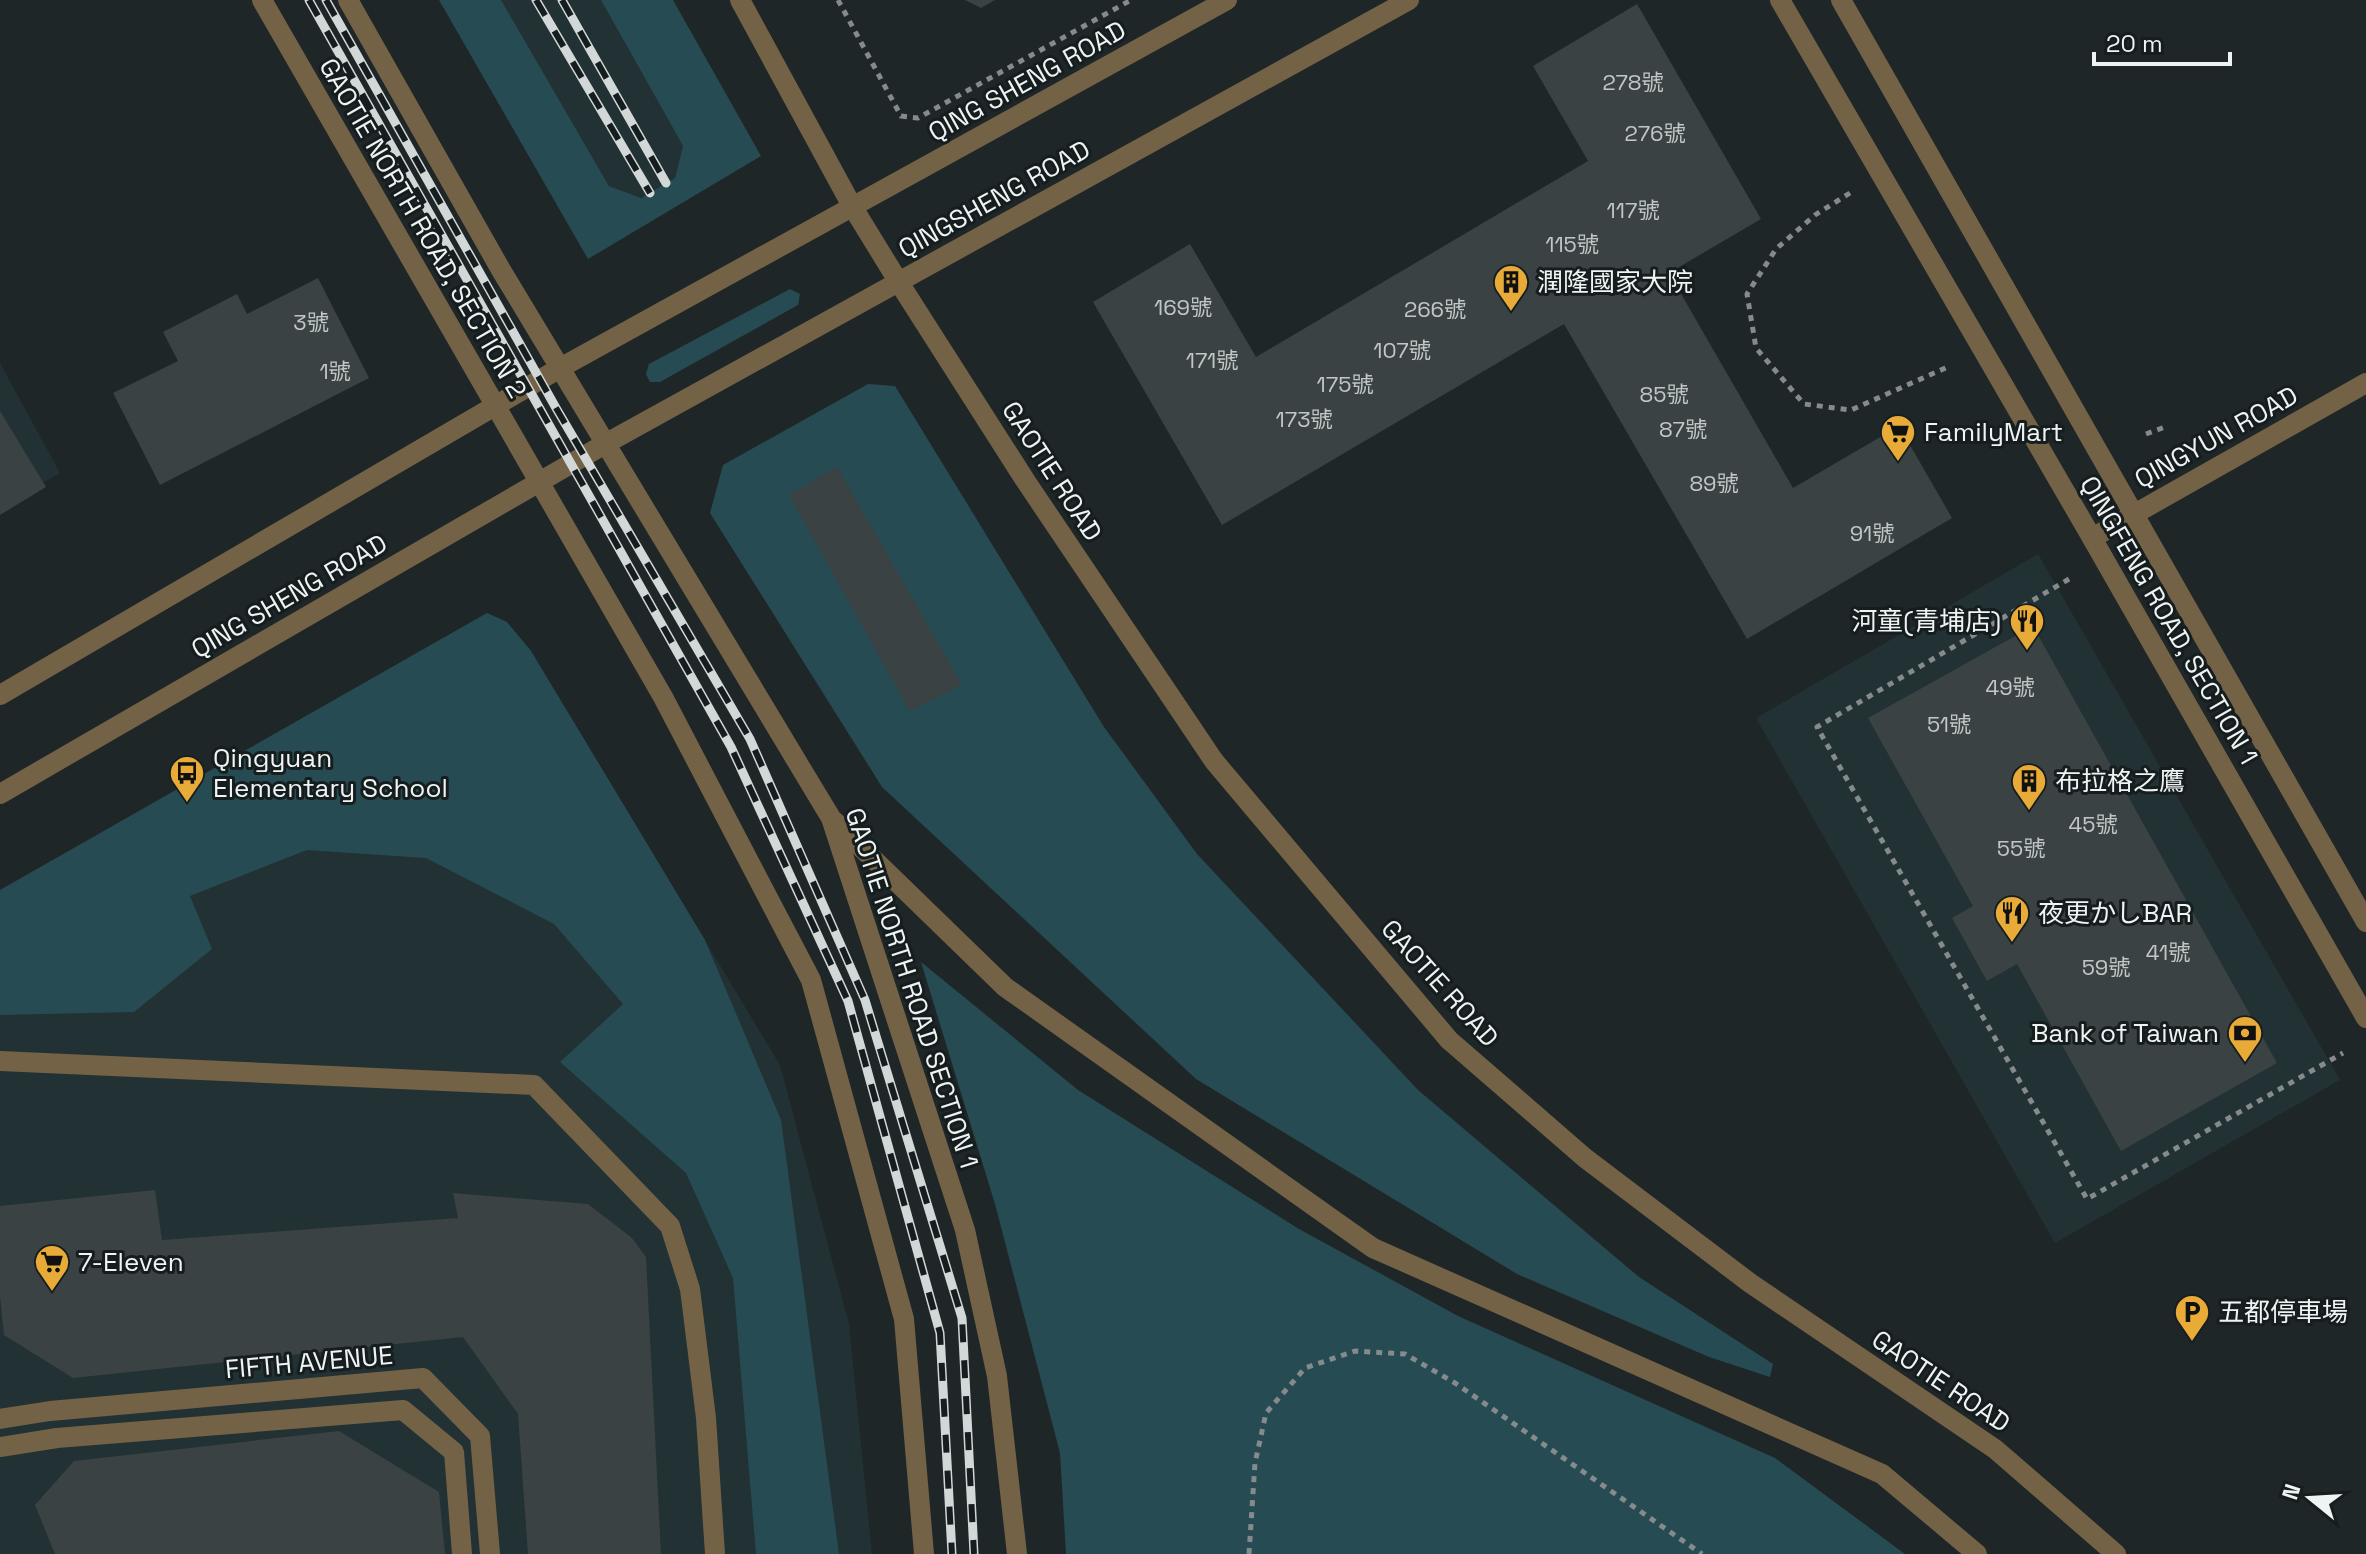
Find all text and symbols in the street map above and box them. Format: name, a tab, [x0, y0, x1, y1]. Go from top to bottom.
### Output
street label: QING SHENG ROAD	[922, 13, 1132, 149]
scale bar	[2094, 16, 2230, 66]
text: 20 m	[2106, 28, 2163, 59]
street label: GAOTIE NORTH ROAD, SECTION 2	[312, 52, 534, 404]
house number: 278號	[1602, 68, 1664, 96]
house number: 276號	[1625, 119, 1685, 147]
street label: QINGSHENG ROAD	[892, 132, 1096, 266]
house number: 117號	[1607, 196, 1659, 224]
house number: 115號	[1545, 230, 1599, 258]
building icon: 潤隆國家大院	[1492, 263, 1530, 313]
place label: 潤隆國家大院	[1537, 265, 1693, 299]
house number: 169號	[1154, 293, 1212, 321]
house number: 266號	[1404, 295, 1466, 323]
house number: 3號	[293, 308, 329, 336]
house number: 107號	[1373, 336, 1431, 364]
house number: 171號	[1186, 346, 1238, 374]
house number: 1號	[319, 357, 351, 385]
house number: 175號	[1317, 370, 1373, 398]
street label: QINGYUN ROAD	[2128, 378, 2304, 496]
house number: 85號	[1640, 380, 1688, 408]
street label: GAOTIE ROAD	[994, 395, 1110, 547]
house number: 173號	[1276, 405, 1332, 433]
supermarket icon: FamilyMart	[1879, 413, 1917, 463]
house number: 87號	[1659, 415, 1707, 443]
place label: FamilyMart	[1924, 415, 2063, 449]
house number: 89號	[1689, 469, 1739, 497]
street label: QINGFENG ROAD, SECTION 1	[2072, 470, 2266, 770]
house number: 91號	[1850, 519, 1894, 547]
street label: QING SHENG ROAD	[185, 526, 393, 666]
restaurant icon: 河童(青埔店)	[2008, 602, 2046, 652]
place label: 河童(青埔店)	[1851, 604, 2001, 638]
house number: 49號	[1985, 673, 2035, 701]
house number: 51號	[1927, 710, 1971, 738]
place label: Qingyuan Elementary School	[213, 741, 448, 805]
bus stop icon: Qingyuan Elementary School	[168, 754, 206, 804]
building icon: 布拉格之鷹	[2010, 762, 2048, 812]
place label: 布拉格之鷹	[2055, 764, 2185, 798]
street label: GAOTIE NORTH ROAD SECTION 1	[838, 803, 986, 1173]
house number: 45號	[2069, 810, 2117, 838]
house number: 55號	[1997, 834, 2045, 862]
restaurant icon: 夜更かしBAR	[1993, 894, 2031, 944]
place label: 夜更かしBAR	[2038, 896, 2192, 930]
street label: GAOTIE ROAD	[1374, 912, 1506, 1054]
house number: 41號	[2146, 938, 2190, 966]
house number: 59號	[2082, 953, 2130, 981]
bank icon: Bank of Taiwan	[2226, 1014, 2264, 1064]
place label: Bank of Taiwan	[2031, 1016, 2219, 1050]
supermarket icon: 7-Eleven	[33, 1243, 71, 1293]
place label: 7-Eleven	[78, 1245, 184, 1279]
parking icon: 五都停車場	[2173, 1293, 2211, 1343]
place label: 五都停車場	[2218, 1295, 2348, 1329]
street label: GAOTIE ROAD	[1865, 1322, 2017, 1440]
street label: FIFTH AVENUE	[224, 1338, 394, 1386]
north arrow	[2270, 1458, 2350, 1538]
text: N	[2275, 1480, 2307, 1503]

